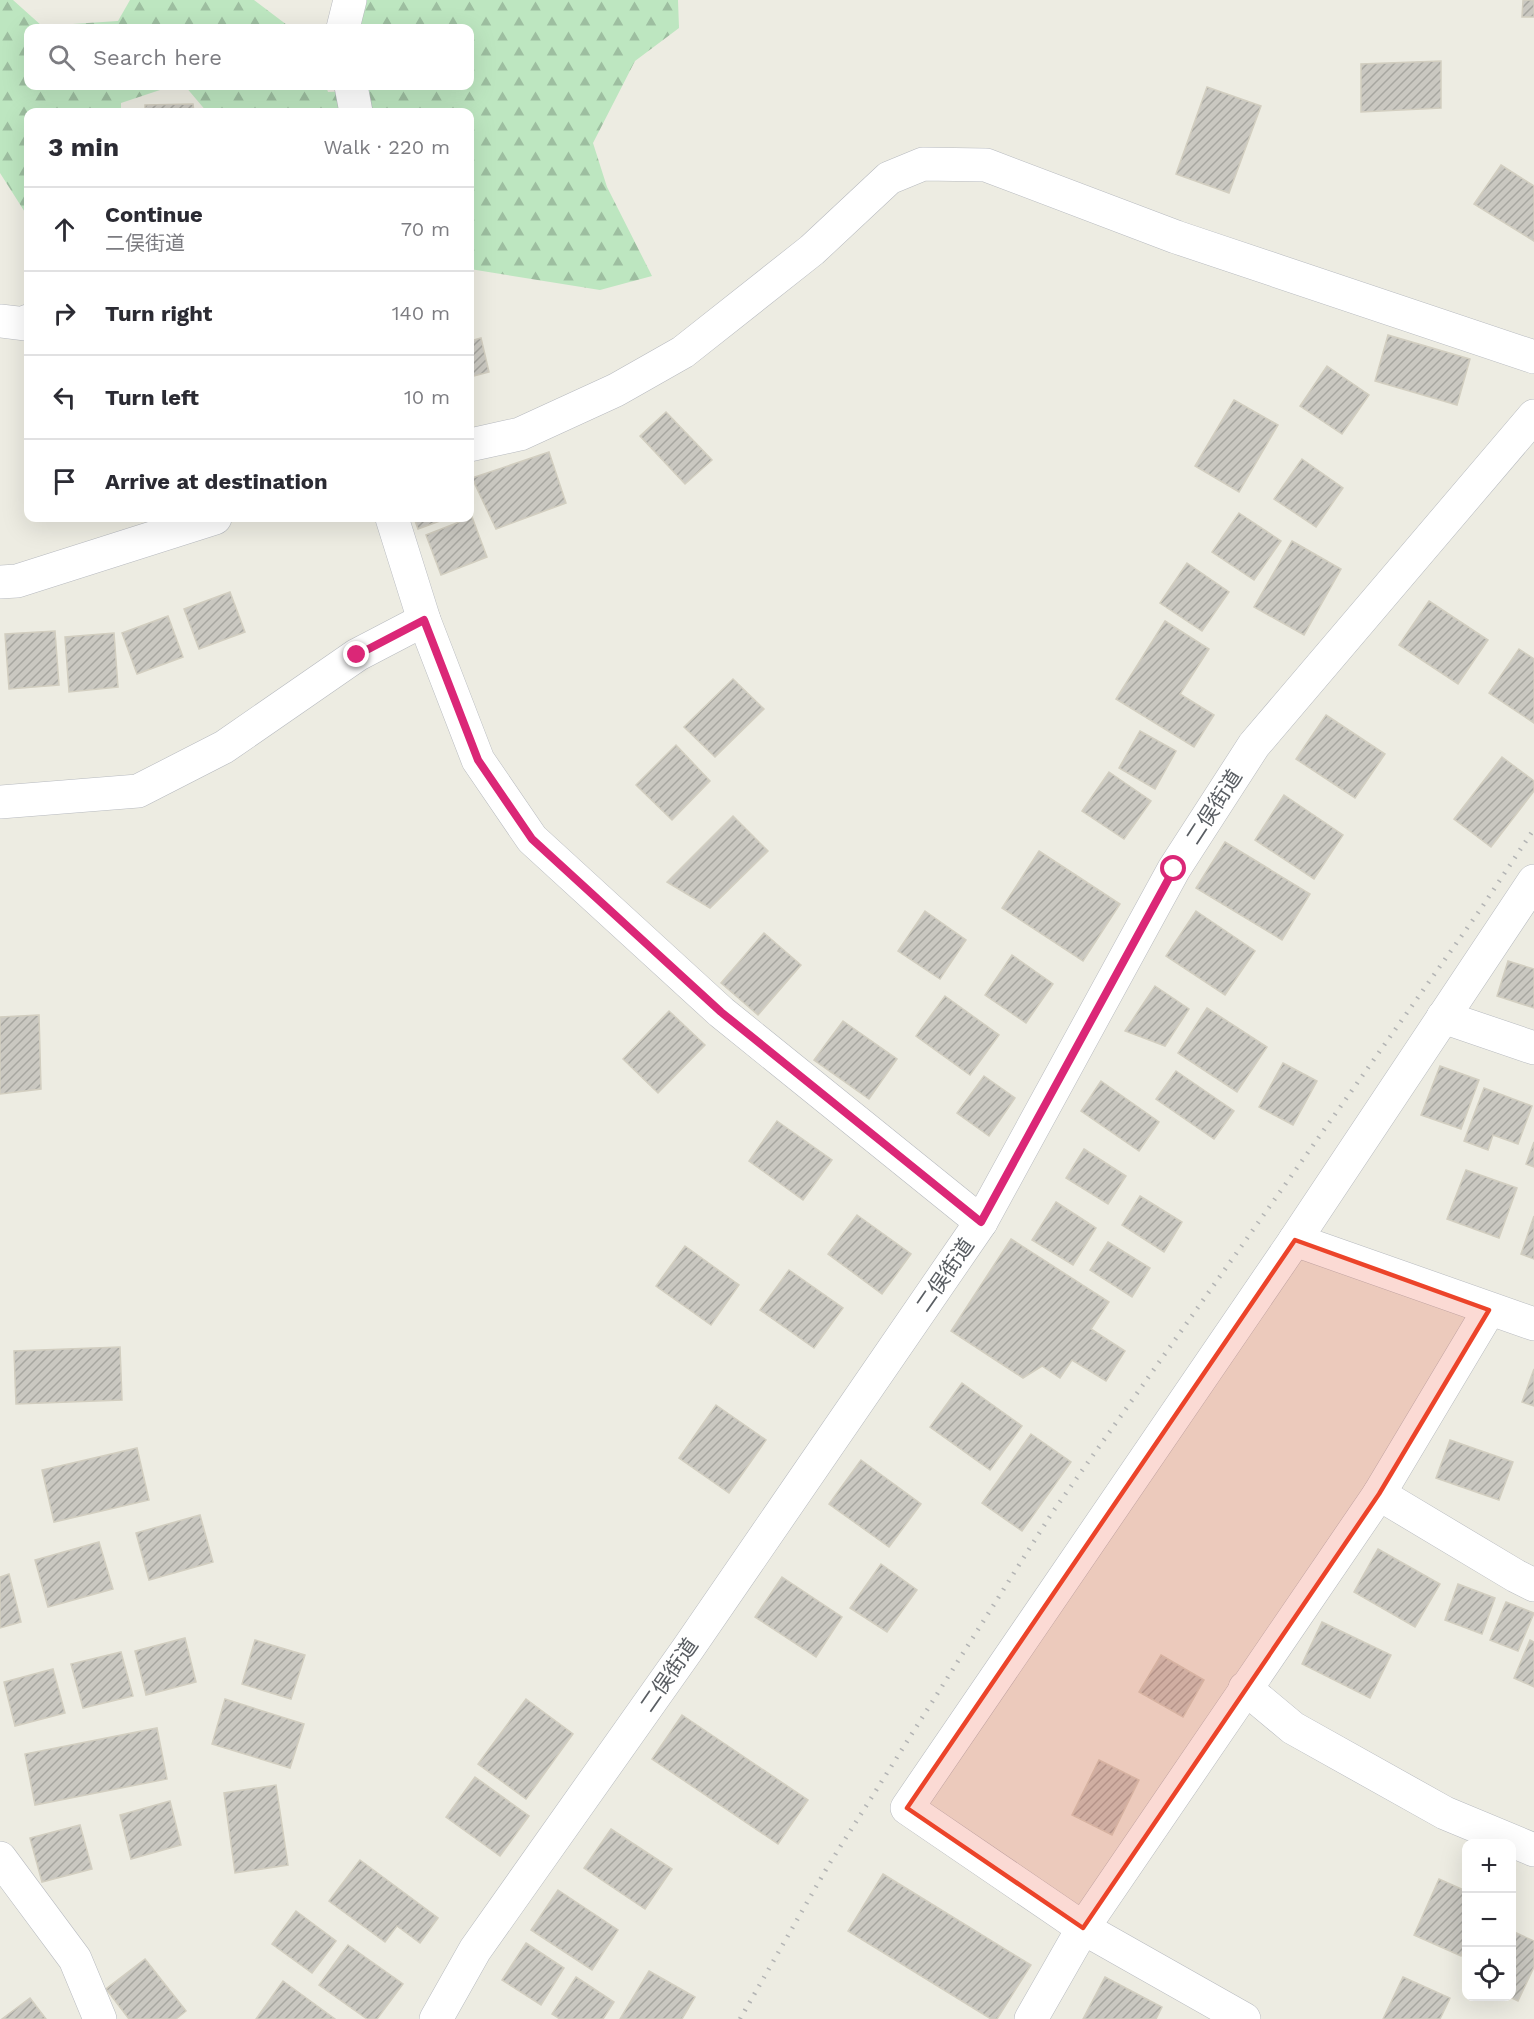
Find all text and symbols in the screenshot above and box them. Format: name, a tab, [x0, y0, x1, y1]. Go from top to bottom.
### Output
search box	[24, 24, 474, 90]
icon: search	[45, 41, 78, 74]
text: Search here	[93, 45, 222, 70]
text: 3 min	[48, 132, 119, 162]
text: Walk · 220 m	[323, 135, 450, 159]
text: Continue	[105, 202, 203, 227]
icon: ahead	[48, 213, 81, 246]
text: 70 m	[401, 217, 450, 241]
text: 二俣街道	[105, 231, 185, 255]
icon: right	[48, 297, 81, 330]
text: Turn right	[105, 301, 212, 326]
text: 140 m	[392, 301, 450, 325]
icon: left	[48, 381, 81, 414]
text: Turn left	[105, 385, 199, 410]
text: 10 m	[404, 385, 450, 409]
icon: arrive	[48, 465, 81, 498]
text: Arrive at destination	[105, 469, 328, 494]
route end	[343, 641, 369, 667]
street label: 二俣街道	[1180, 765, 1247, 849]
route start	[1160, 855, 1186, 881]
street label: 二俣街道	[910, 1233, 979, 1316]
street label: 二俣街道	[634, 1633, 703, 1716]
map controls	[1462, 1839, 1516, 2001]
button: +	[1462, 1839, 1516, 1893]
button: −	[1462, 1893, 1516, 1947]
button: locate	[1462, 1947, 1516, 2001]

